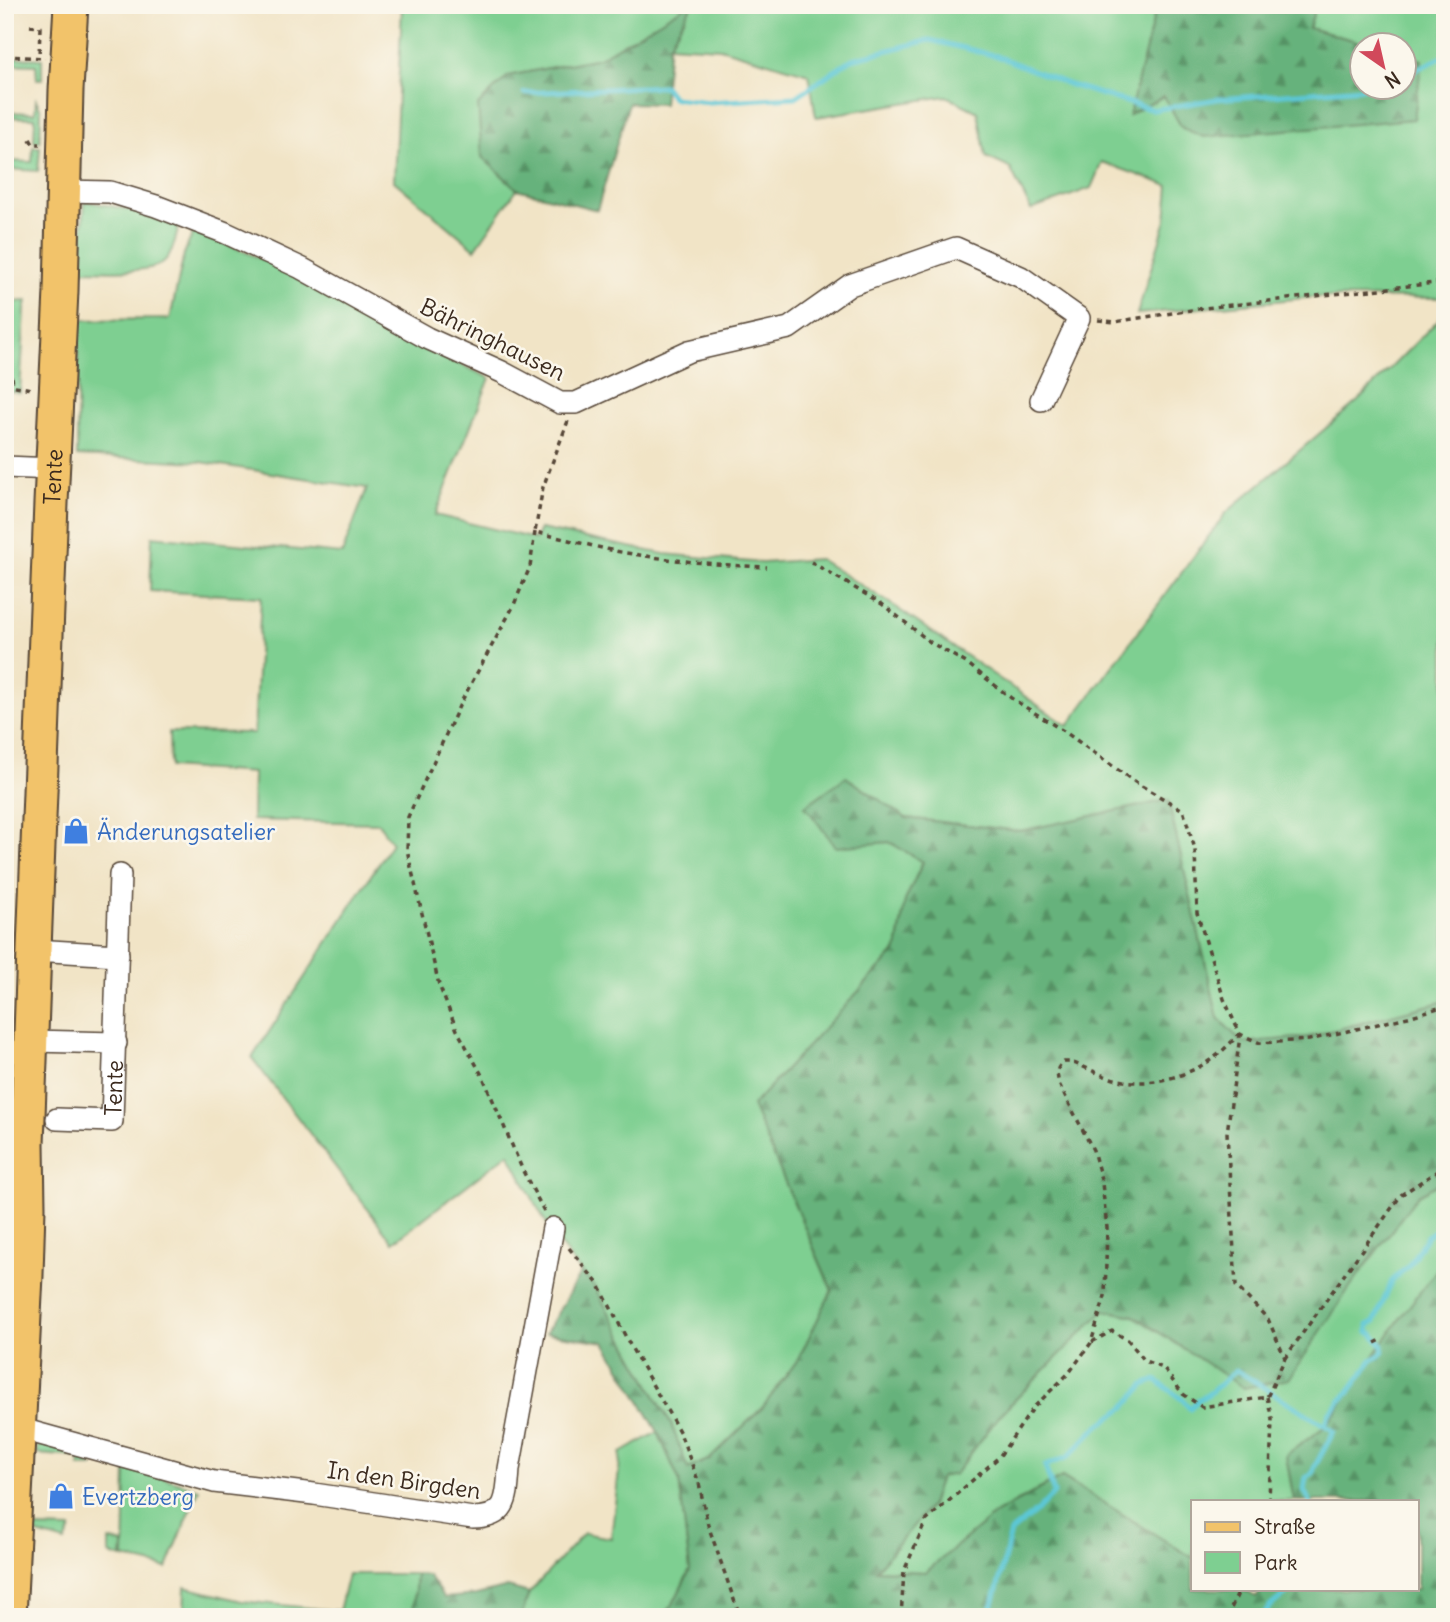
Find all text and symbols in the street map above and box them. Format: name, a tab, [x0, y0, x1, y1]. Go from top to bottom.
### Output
north arrow	[1348, 32, 1418, 102]
text: N	[1380, 66, 1405, 94]
street label: Bähringhausen	[416, 291, 570, 387]
street label: Tente	[36, 448, 68, 506]
shop icon: Änderungsatelier	[61, 816, 91, 846]
place label: Änderungsatelier	[97, 817, 276, 846]
street label: Tente	[98, 1060, 128, 1116]
street label: In den Birgden	[325, 1455, 483, 1505]
shop icon: Evertzberg	[46, 1481, 76, 1511]
place label: Evertzberg	[82, 1482, 194, 1511]
legend	[1191, 1500, 1418, 1590]
text: Straße	[1254, 1513, 1315, 1540]
text: Park	[1254, 1549, 1297, 1576]

